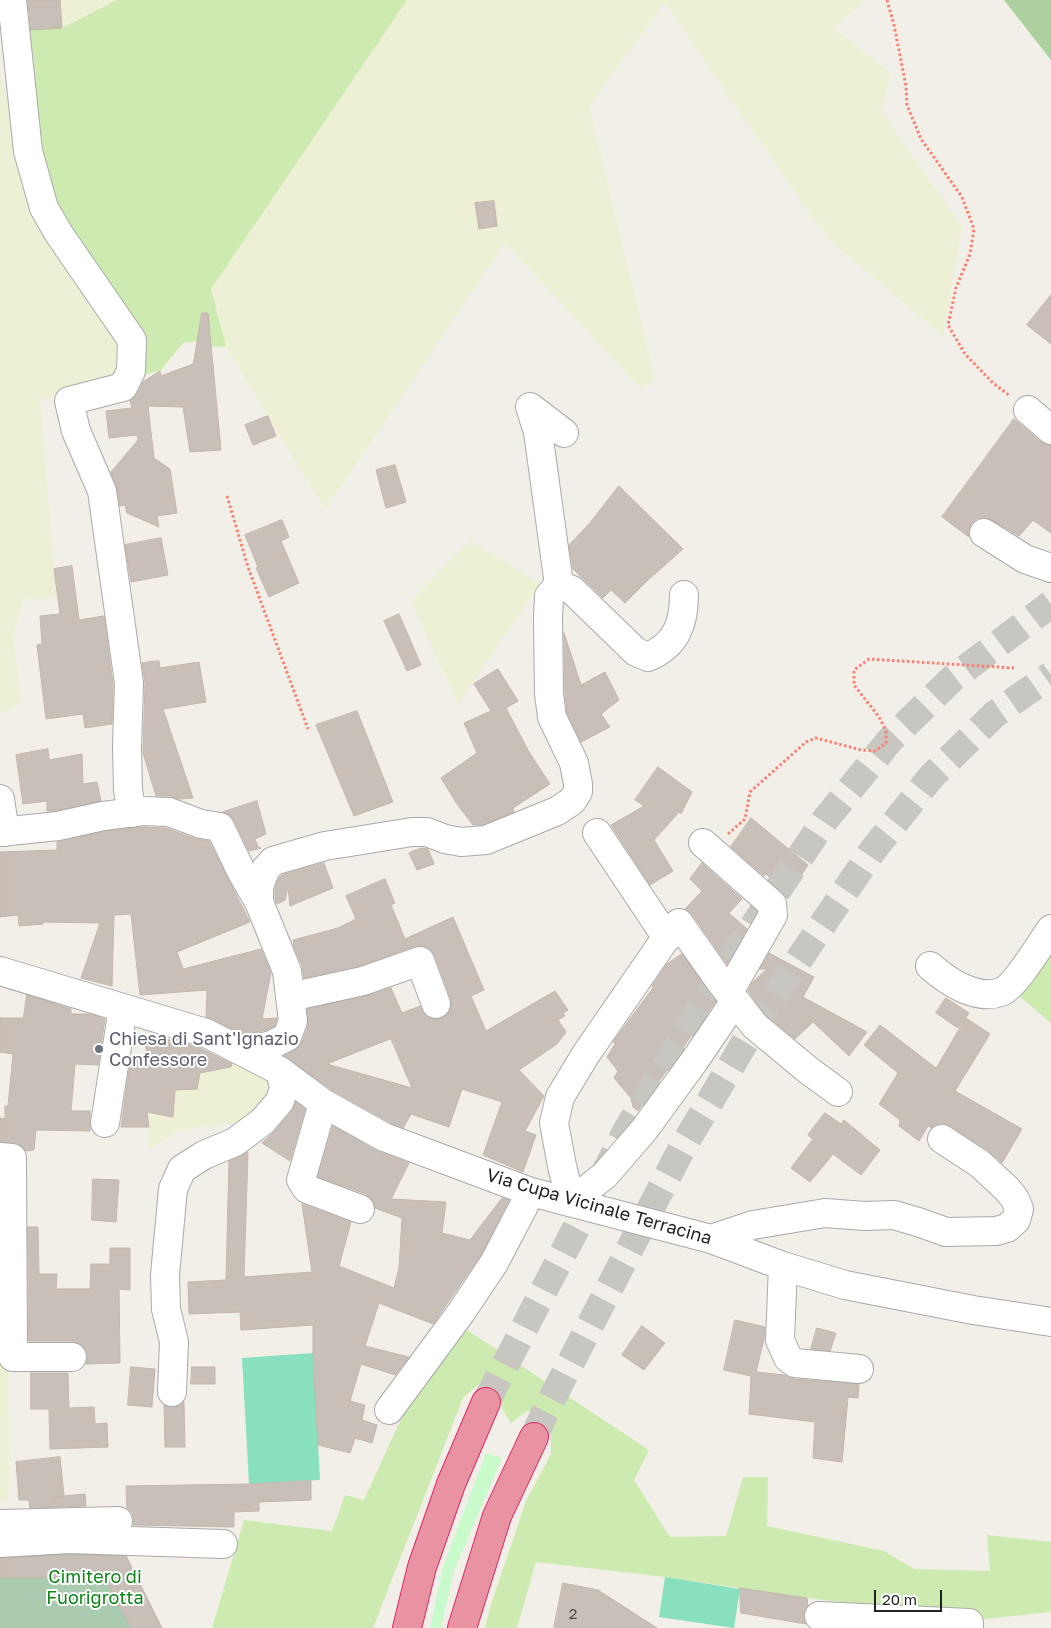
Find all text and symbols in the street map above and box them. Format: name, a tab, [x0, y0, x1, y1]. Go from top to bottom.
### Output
place label: Chiesa di Sant'Ignazio Confessore	[109, 1028, 299, 1070]
marker: Chiesa di Sant'Ignazio Confessore	[93, 1043, 105, 1055]
street label: Via Cupa Vicinale Terracina	[484, 1164, 714, 1250]
park label: Cimitero di Fuorigrotta	[46, 1566, 144, 1608]
scale bar	[876, 1580, 944, 1612]
text: 20 m	[882, 1590, 917, 1608]
house number: 2	[569, 1605, 577, 1623]

